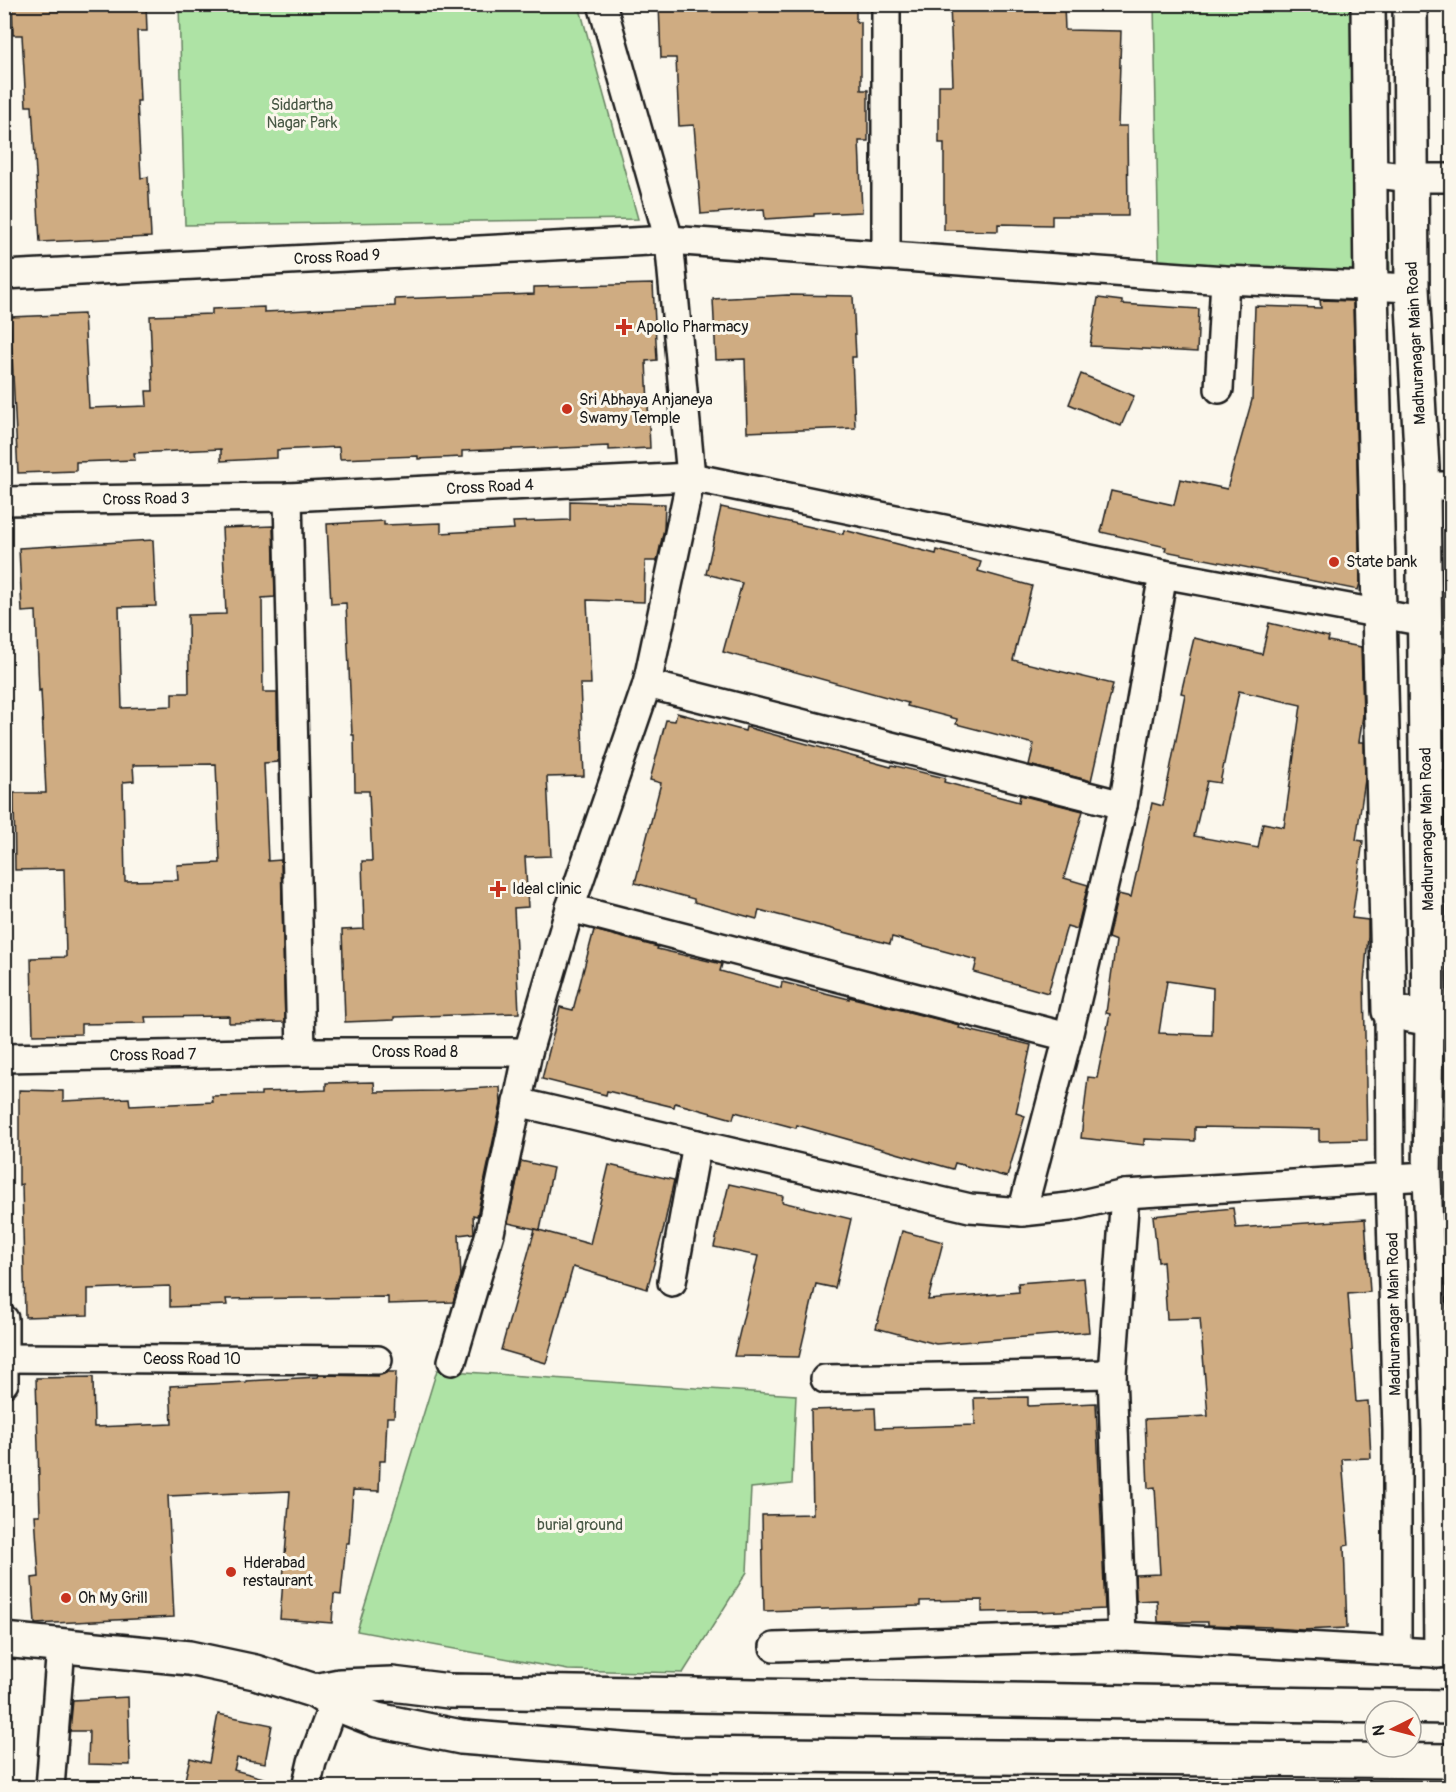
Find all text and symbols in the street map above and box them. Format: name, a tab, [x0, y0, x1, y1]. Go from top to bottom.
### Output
park label: Siddartha Nagar Park	[267, 95, 338, 133]
street label: Cross Road 9	[293, 245, 381, 269]
street label: Madhuranagar Main Road	[1402, 261, 1430, 425]
place label: Apollo Pharmacy	[636, 317, 748, 337]
marker: Apollo Pharmacy	[617, 320, 631, 334]
place label: Sri Abhaya Anjaneya Swamy Temple	[579, 390, 713, 428]
marker: Sri Abhaya Anjaneya Swamy Temple	[560, 402, 574, 416]
street label: Cross Road 4	[446, 475, 534, 499]
street label: Cross Road 3	[102, 488, 190, 510]
place label: State bank	[1346, 552, 1417, 572]
marker: State bank	[1327, 555, 1341, 569]
street label: Madhuranagar Main Road	[1416, 747, 1438, 911]
place label: Ideal clinic	[512, 879, 582, 899]
marker: Ideal clinic	[489, 880, 507, 898]
street label: Cross Road 8	[372, 1042, 458, 1062]
street label: Cross Road 7	[109, 1044, 197, 1066]
street label: Madhuranagar Main Road	[1383, 1232, 1405, 1396]
street label: Ceoss Road 10	[143, 1349, 241, 1369]
park label: burial ground	[537, 1515, 623, 1535]
place label: Hderabad restaurant	[243, 1553, 314, 1591]
marker: Hderabad restaurant	[224, 1565, 238, 1579]
place label: Oh My Grill	[78, 1588, 148, 1608]
marker: Oh My Grill	[59, 1591, 73, 1605]
north arrow	[1363, 1699, 1423, 1759]
text: N	[1369, 1724, 1390, 1737]

